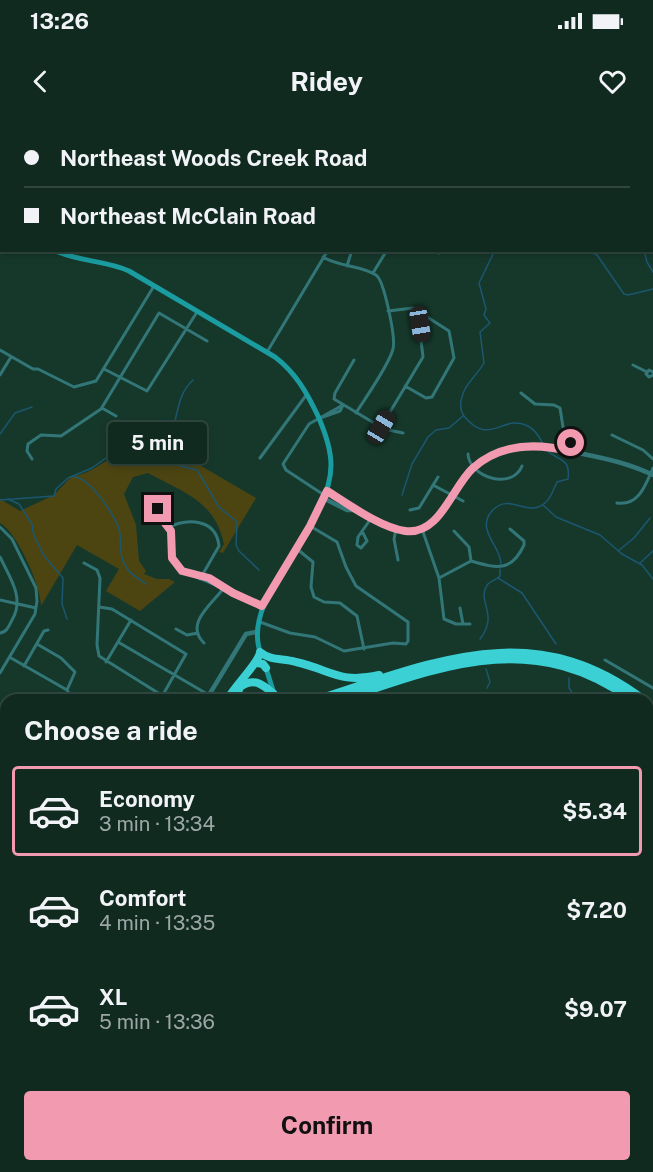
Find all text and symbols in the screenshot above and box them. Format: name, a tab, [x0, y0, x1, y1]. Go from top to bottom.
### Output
text: 13:26	[30, 8, 89, 34]
icon: back	[24, 65, 57, 98]
text: Ridey	[290, 65, 363, 97]
icon: heart	[596, 65, 629, 98]
text: Northeast Woods Creek Road	[60, 145, 367, 171]
text: Northeast McClain Road	[60, 203, 316, 229]
car	[408, 305, 432, 343]
car	[364, 407, 398, 447]
callout: 5 min	[108, 422, 207, 464]
route start	[557, 429, 584, 456]
text: 5 min	[131, 431, 184, 455]
route end	[144, 495, 171, 522]
text: Choose a ride	[24, 714, 198, 746]
icon: car	[27, 784, 81, 838]
text: Economy	[99, 786, 195, 812]
text: $5.34	[562, 798, 627, 824]
text: 3 min · 13:34	[99, 812, 215, 836]
icon: car	[27, 883, 81, 937]
text: Comfort	[99, 885, 186, 911]
text: $7.20	[566, 897, 627, 923]
text: 4 min · 13:35	[99, 911, 215, 935]
icon: car	[27, 982, 81, 1036]
text: XL	[99, 984, 127, 1010]
text: $9.07	[564, 996, 627, 1022]
text: 5 min · 13:36	[99, 1010, 215, 1034]
button: Confirm	[24, 1091, 630, 1160]

